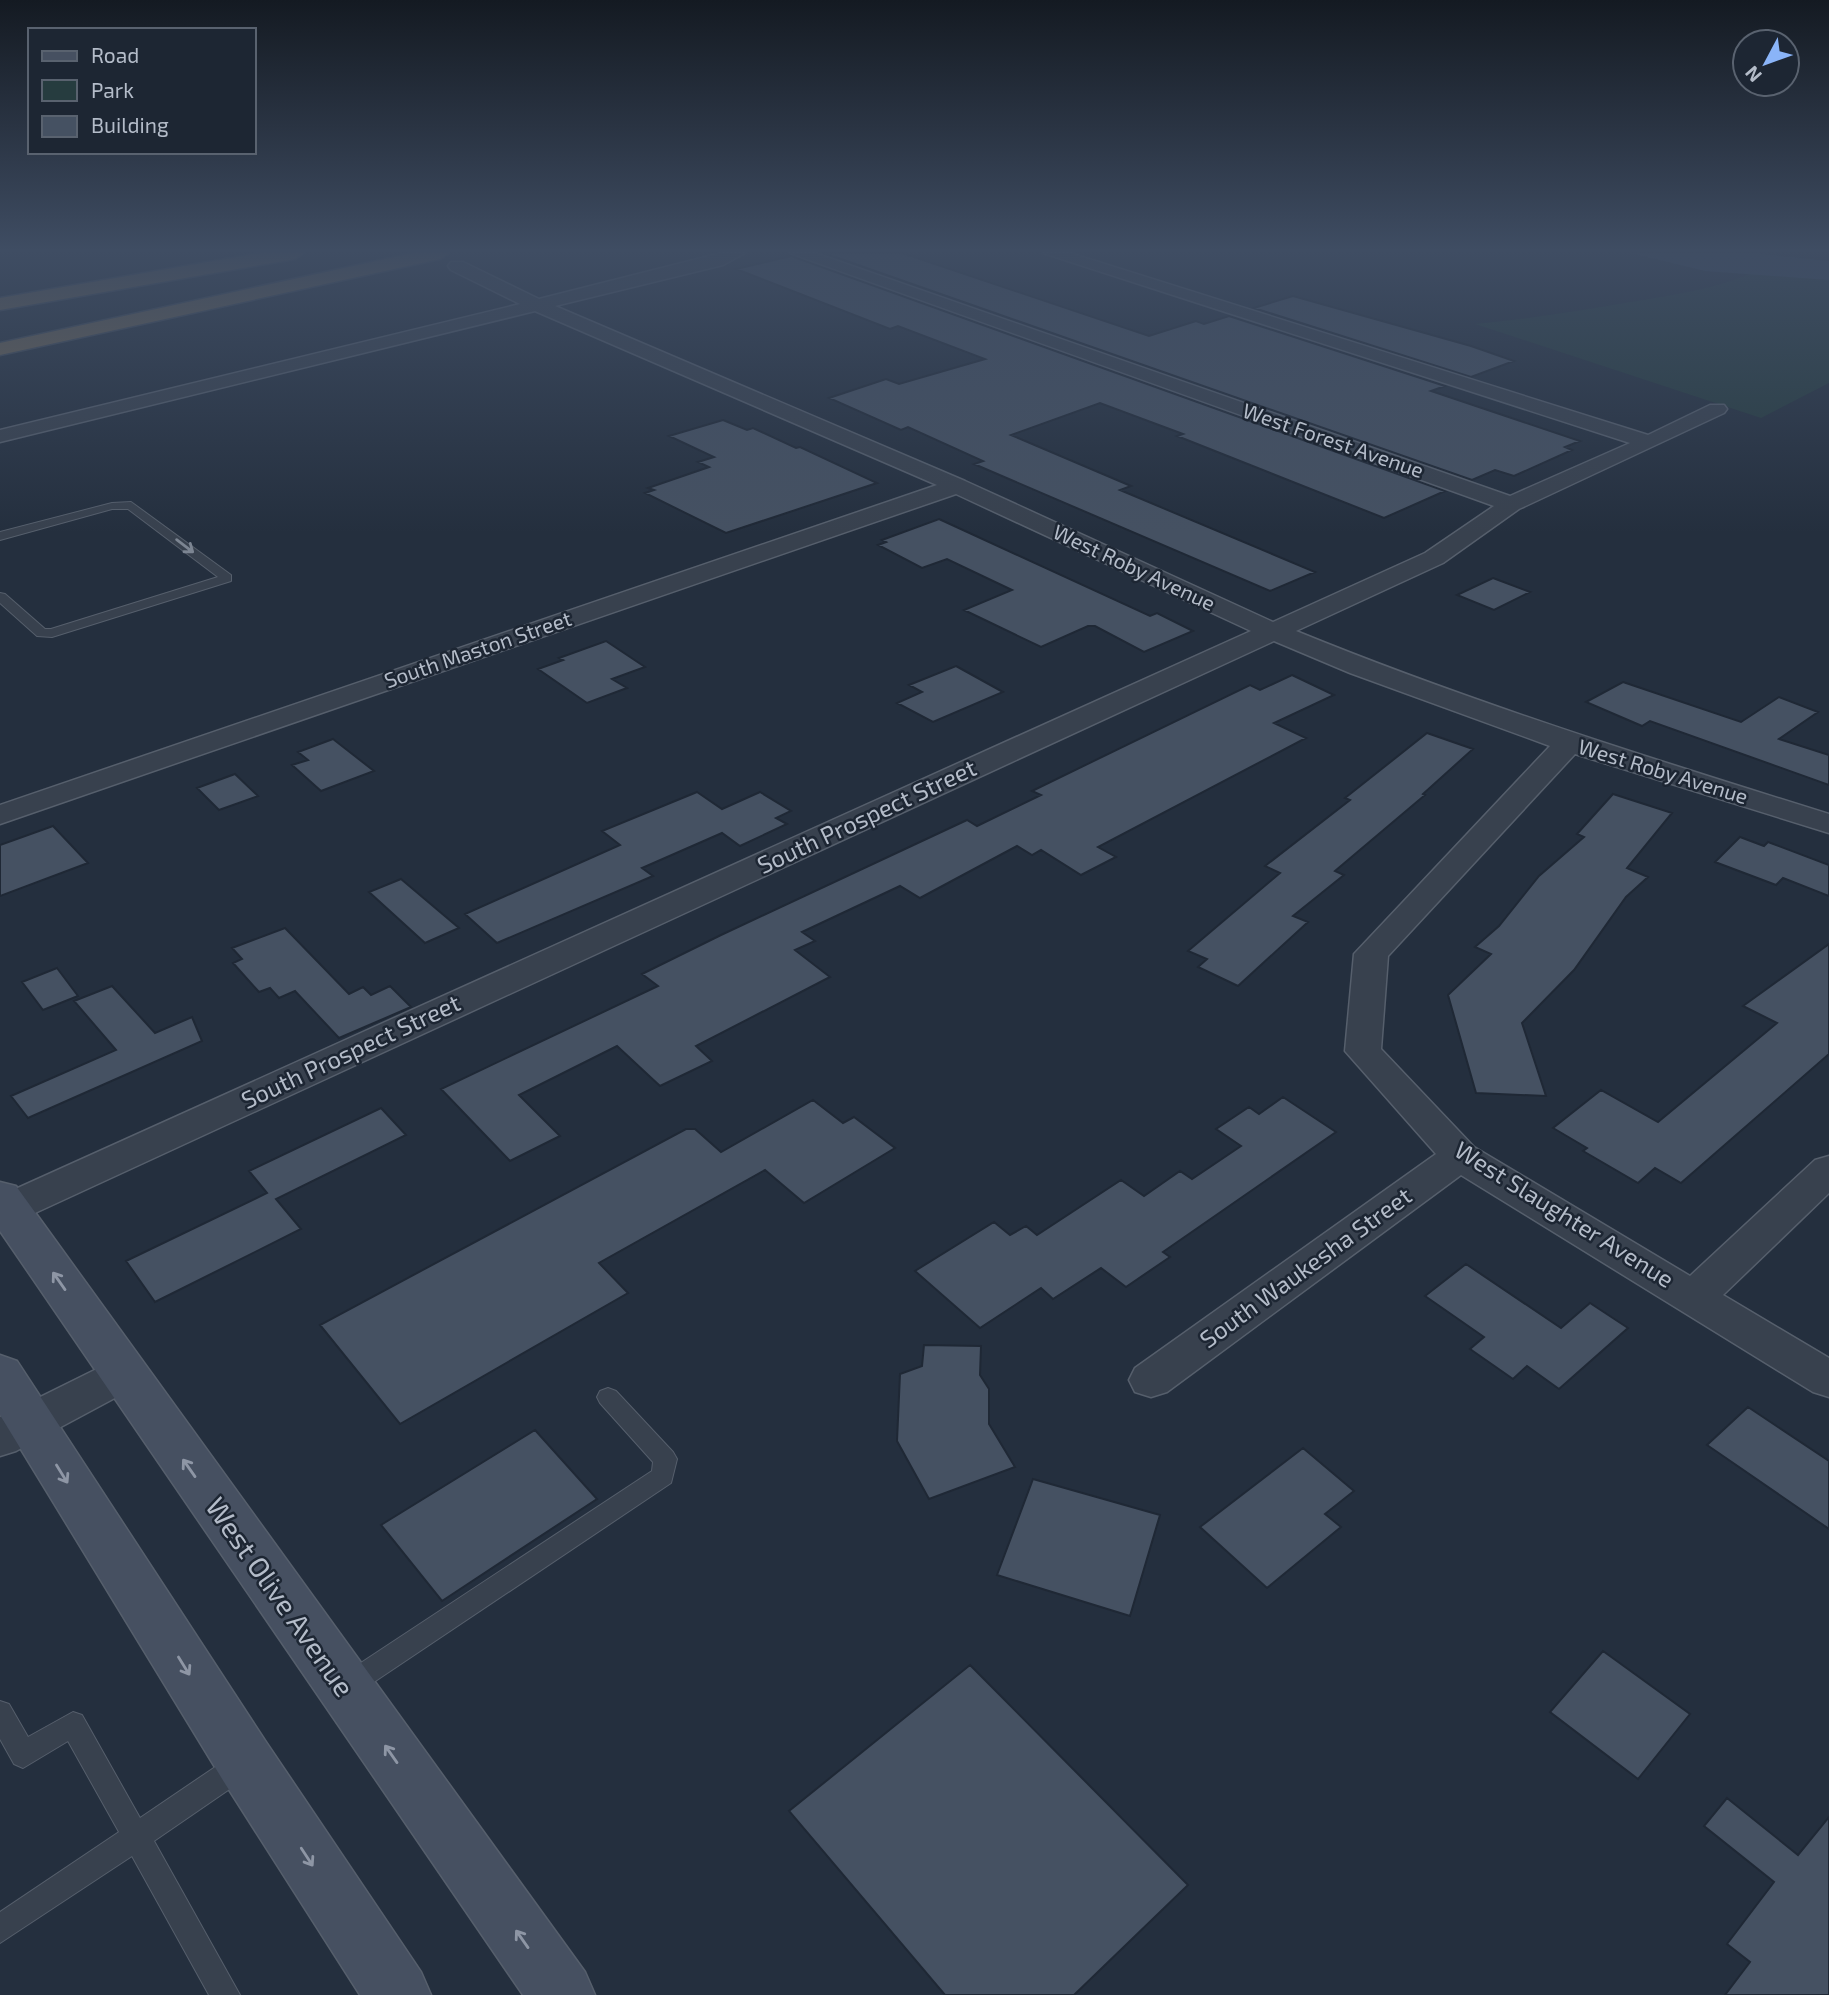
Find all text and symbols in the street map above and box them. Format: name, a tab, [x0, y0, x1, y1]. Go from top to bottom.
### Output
legend	[28, 28, 256, 154]
north arrow	[1731, 28, 1801, 98]
text: Road	[91, 42, 139, 67]
text: N	[1740, 62, 1766, 87]
text: Park	[91, 77, 134, 102]
text: Building	[91, 112, 169, 137]
street label: West Forest Avenue	[1240, 397, 1427, 482]
street label: West Roby Avenue	[1050, 518, 1220, 615]
one-way arrow	[176, 539, 194, 554]
street label: South Maston Street	[381, 605, 574, 692]
street label: West Roby Avenue	[1576, 733, 1751, 808]
street label: South Prospect Street	[752, 752, 980, 879]
street label: South Prospect Street	[236, 987, 464, 1114]
street label: West Slaughter Avenue	[1450, 1134, 1680, 1293]
street label: South Waukesha Street	[1194, 1180, 1417, 1353]
one-way arrow	[52, 1272, 66, 1291]
one-way arrow	[182, 1459, 196, 1478]
one-way arrow	[56, 1463, 70, 1483]
street label: West Olive Avenue	[199, 1490, 362, 1703]
one-way arrow	[177, 1656, 192, 1675]
one-way arrow	[384, 1745, 398, 1764]
one-way arrow	[300, 1847, 315, 1866]
one-way arrow	[515, 1930, 529, 1949]

